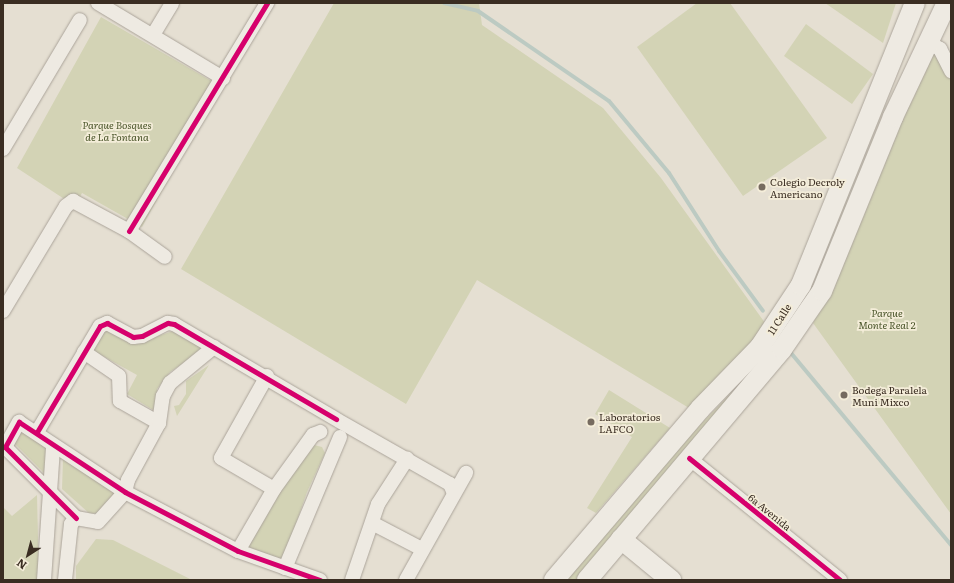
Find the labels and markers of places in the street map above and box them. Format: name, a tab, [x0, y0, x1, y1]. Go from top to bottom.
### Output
place label: Colegio Decroly Americano	[770, 175, 845, 198]
marker: Colegio Decroly Americano	[757, 182, 767, 192]
place label: Bodega Paralela Muni Mixco	[852, 383, 927, 406]
marker: Bodega Paralela Muni Mixco	[839, 390, 849, 400]
place label: Laboratorios LAFCO	[599, 410, 660, 434]
marker: Laboratorios LAFCO	[586, 417, 596, 427]

